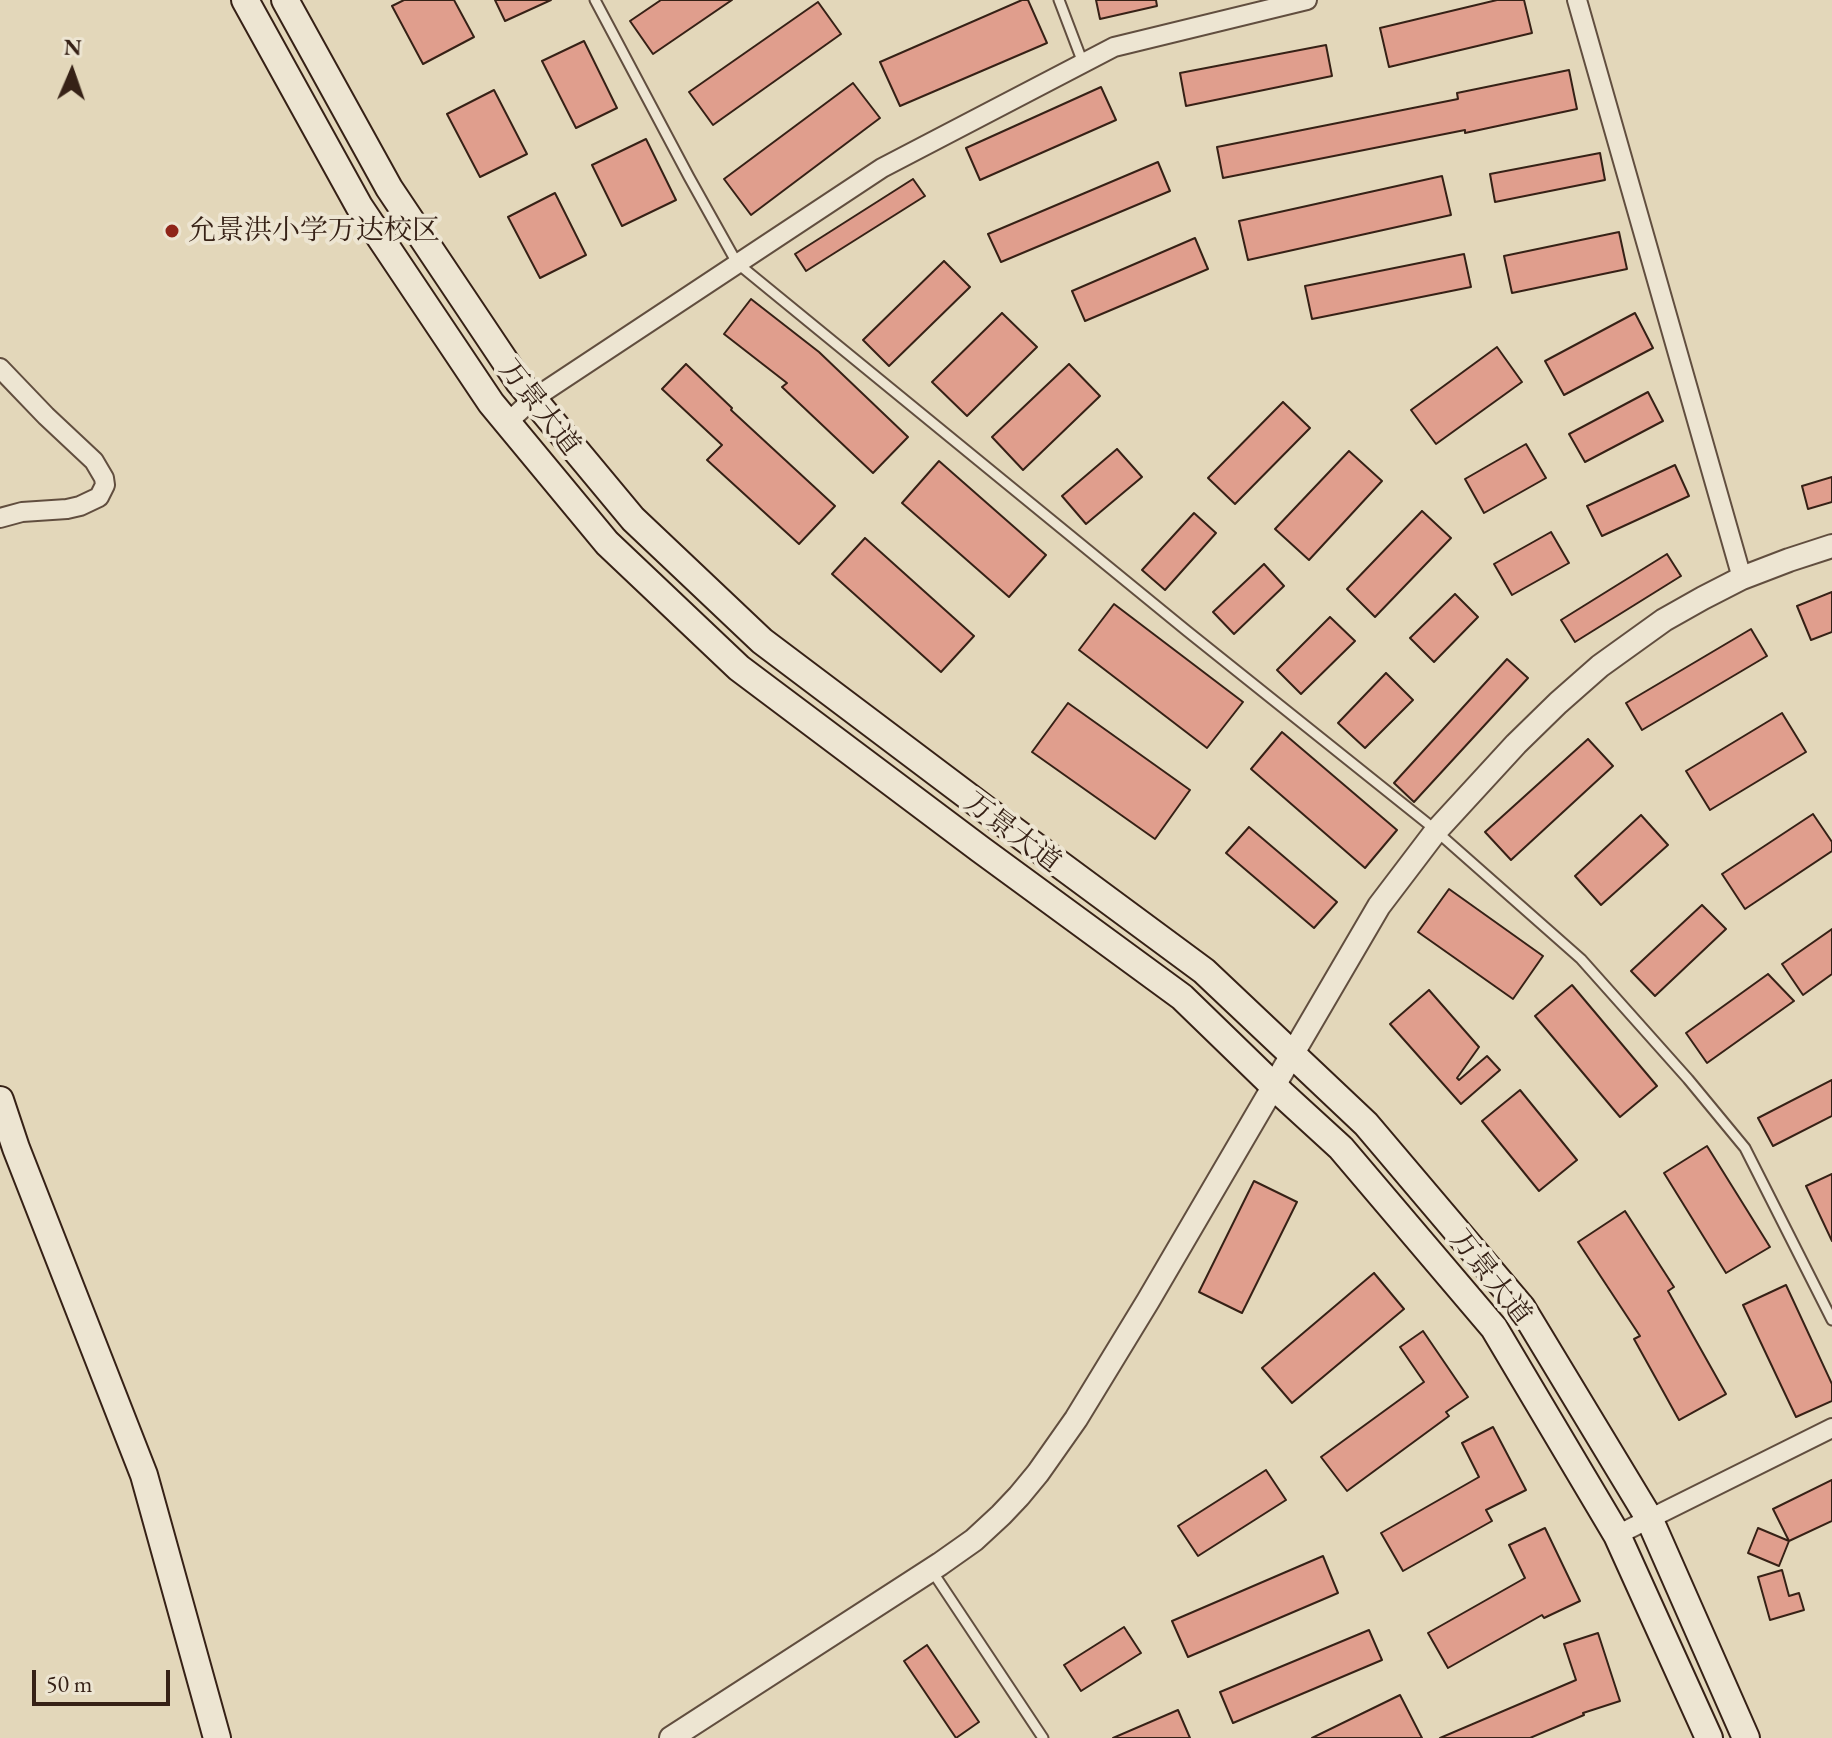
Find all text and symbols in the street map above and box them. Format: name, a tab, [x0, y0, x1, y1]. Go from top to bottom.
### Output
north arrow	[32, 32, 112, 112]
text: N	[63, 33, 82, 62]
place label: 允景洪小学万达校区	[188, 214, 440, 248]
marker: 允景洪小学万达校区	[163, 222, 181, 240]
street label: 万景大道	[491, 354, 587, 462]
street label: 万景大道	[957, 786, 1067, 880]
street label: 万景大道	[1442, 1224, 1538, 1332]
scale bar	[36, 1654, 174, 1704]
text: 50 m	[46, 1668, 93, 1699]

